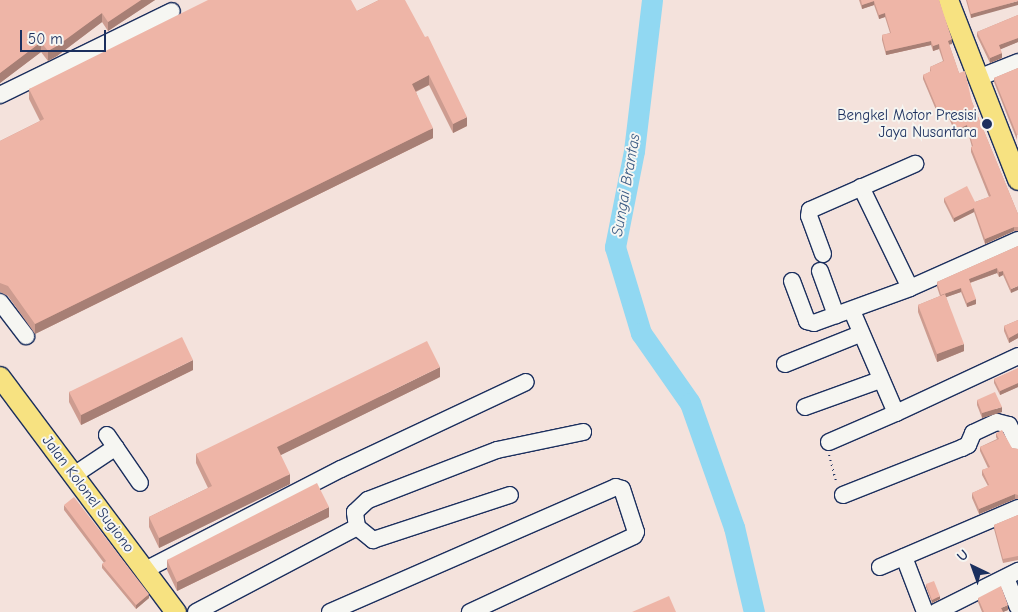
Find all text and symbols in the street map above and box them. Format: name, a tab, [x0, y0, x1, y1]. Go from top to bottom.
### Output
scale bar	[22, 20, 109, 52]
text: 50 m	[28, 30, 63, 48]
place label: Bengkel Motor Presisi Jaya Nusantara	[837, 106, 977, 141]
marker: Bengkel Motor Presisi Jaya Nusantara	[981, 118, 993, 130]
water label: Sungai Brantas	[608, 132, 644, 238]
street label: Jalan Kolonel Sugiono	[38, 432, 138, 556]
north arrow	[948, 542, 998, 592]
text: U	[953, 546, 972, 565]

